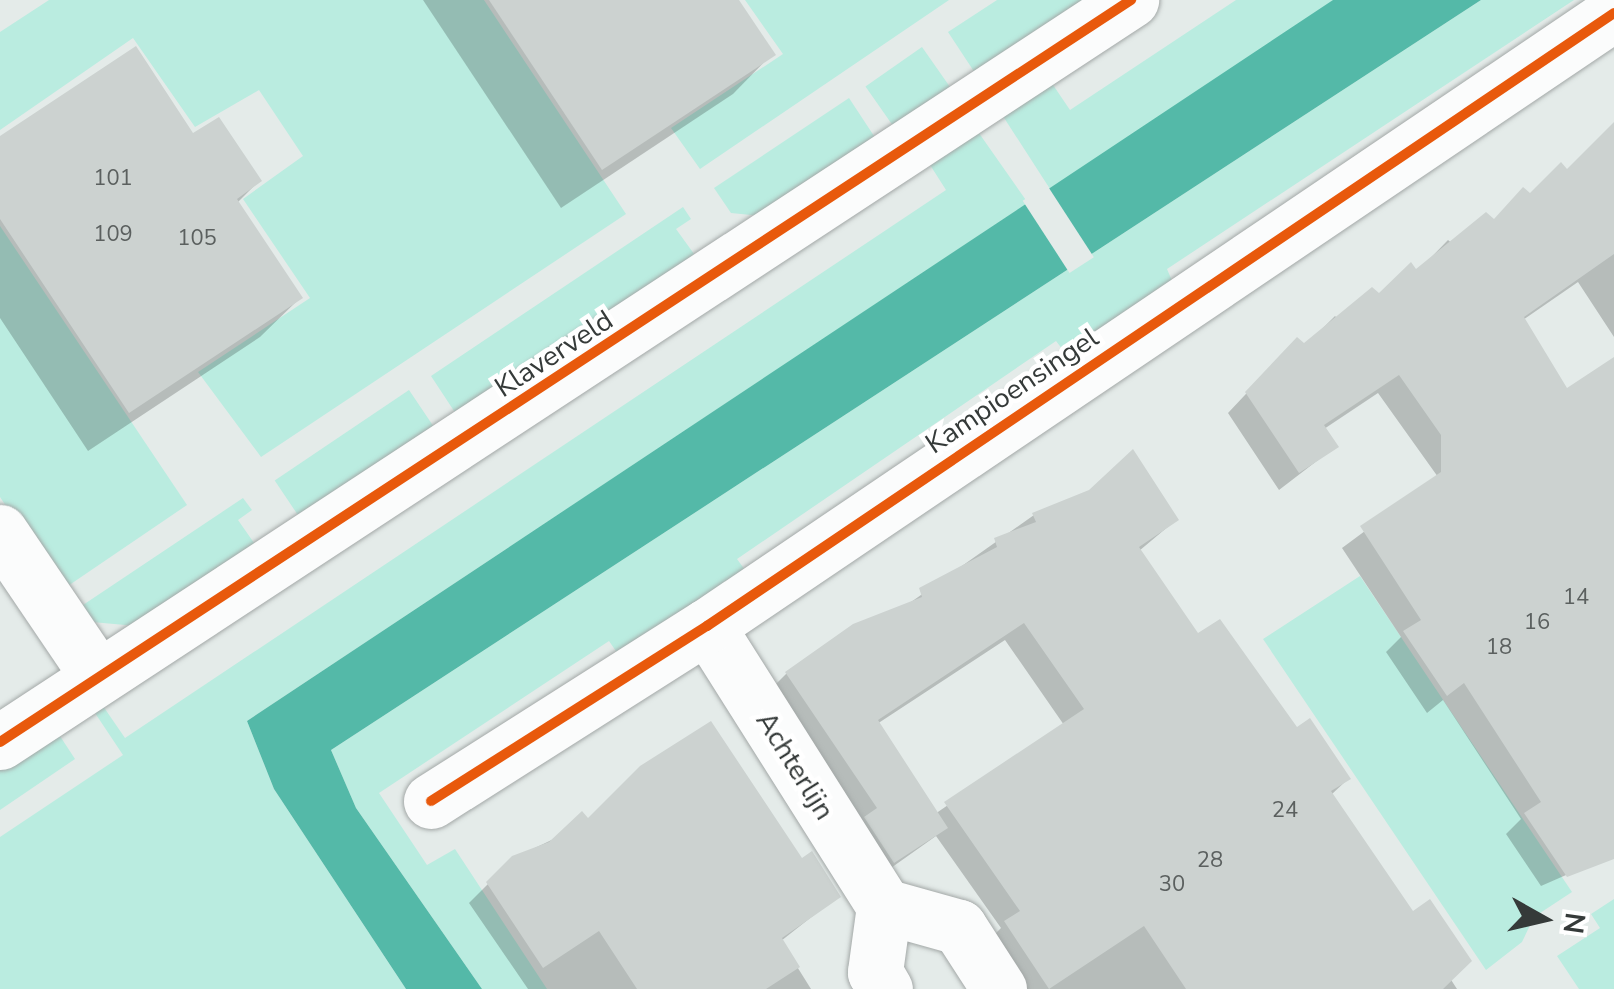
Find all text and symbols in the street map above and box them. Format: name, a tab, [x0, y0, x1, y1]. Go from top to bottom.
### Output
house number: 101	[93, 166, 133, 192]
house number: 109	[93, 222, 133, 248]
house number: 105	[177, 226, 217, 252]
street label: Klaverveld	[489, 303, 619, 405]
street label: Kampioensingel	[919, 321, 1105, 461]
house number: 14	[1563, 585, 1589, 611]
house number: 16	[1524, 610, 1550, 636]
house number: 18	[1486, 635, 1512, 661]
street label: Achterlijn	[749, 706, 841, 826]
house number: 24	[1272, 798, 1298, 824]
house number: 28	[1197, 848, 1223, 874]
north arrow	[1494, 869, 1594, 969]
house number: 30	[1159, 872, 1185, 898]
text: N	[1553, 910, 1594, 936]

